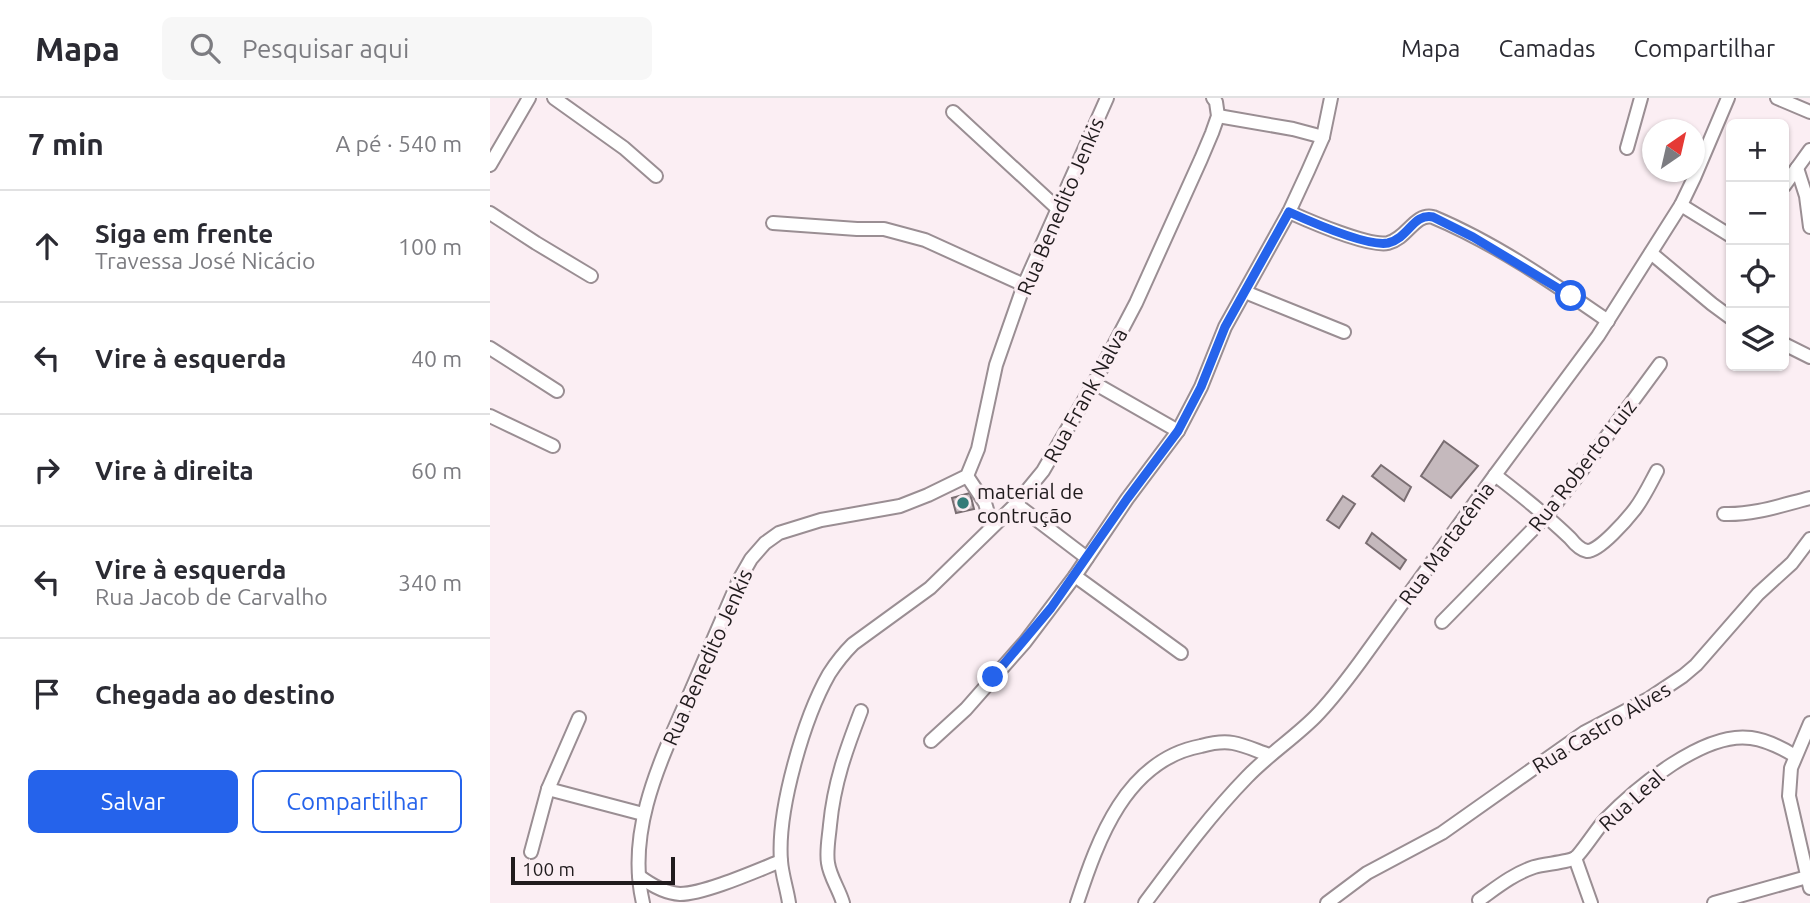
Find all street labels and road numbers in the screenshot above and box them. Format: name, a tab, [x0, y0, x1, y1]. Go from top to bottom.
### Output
street label: Rua Benedito Jenkis	[1012, 114, 1108, 298]
street label: Rua Frank Nalva	[1038, 324, 1132, 466]
street label: Rua Roberto Luiz	[1523, 394, 1641, 536]
street label: Rua Martacênia	[1393, 477, 1499, 609]
street label: Rua Benedito Jenkis	[657, 565, 757, 749]
street label: Rua Castro Alves	[1528, 676, 1674, 778]
street label: Rua Leal	[1594, 765, 1668, 835]

